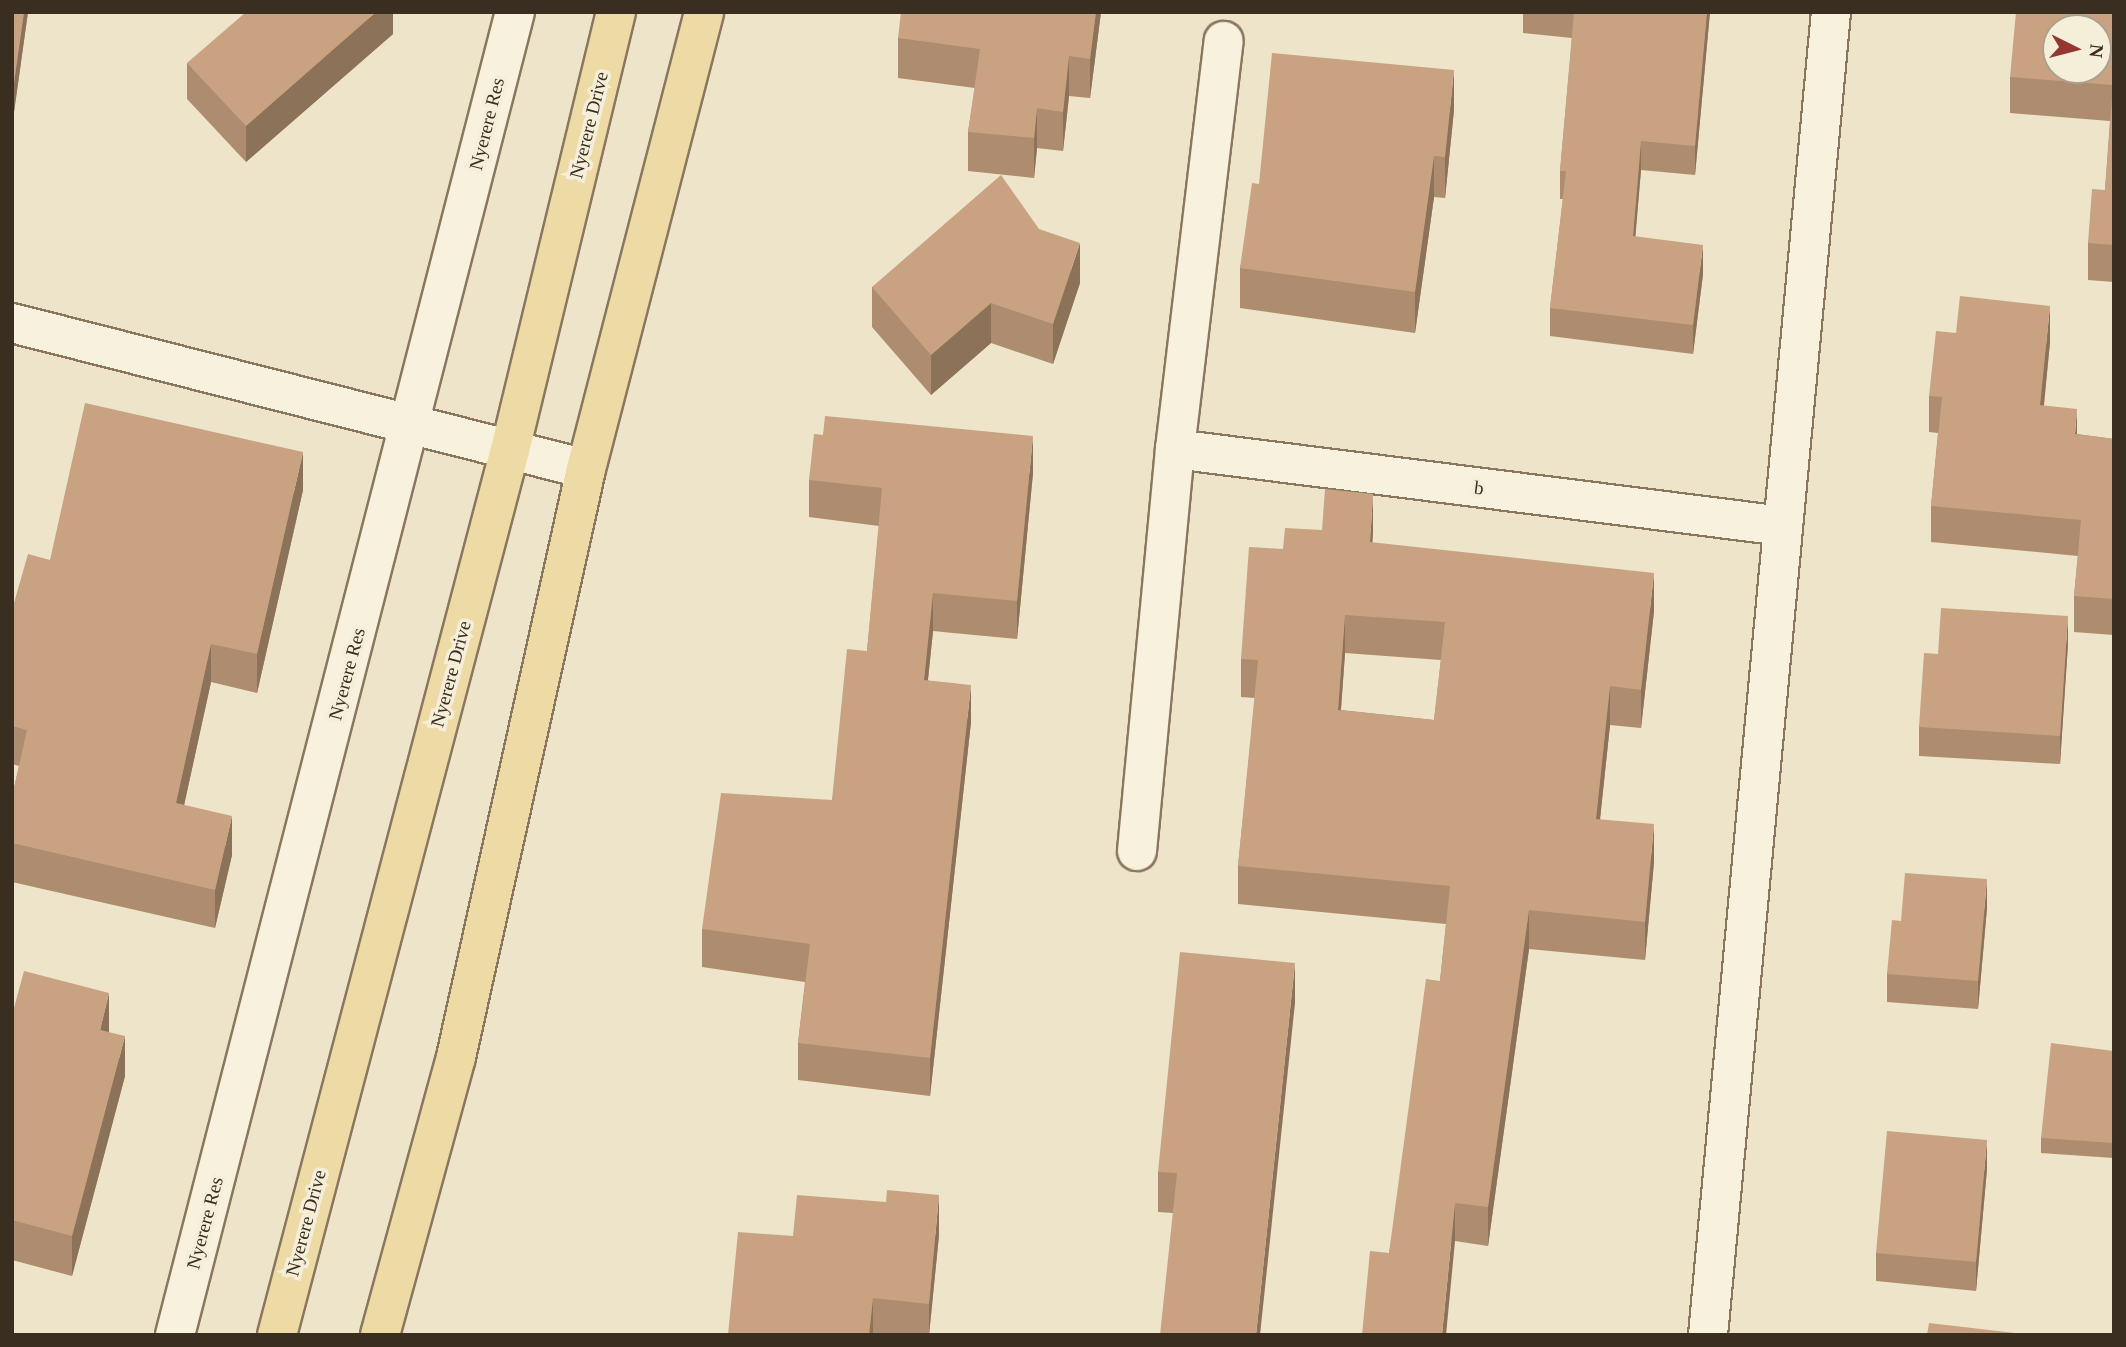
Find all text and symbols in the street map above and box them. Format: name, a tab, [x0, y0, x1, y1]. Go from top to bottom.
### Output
north arrow	[2042, 14, 2112, 84]
text: N	[2085, 43, 2108, 59]
street label: Nyerere Drive	[565, 69, 613, 181]
street label: Nyerere Res	[465, 75, 509, 173]
street label: b	[1473, 476, 1485, 500]
street label: Nyerere Drive	[426, 618, 476, 730]
street label: Nyerere Res	[324, 625, 370, 723]
street label: Nyerere Drive	[281, 1167, 331, 1279]
street label: Nyerere Res	[182, 1174, 228, 1272]

